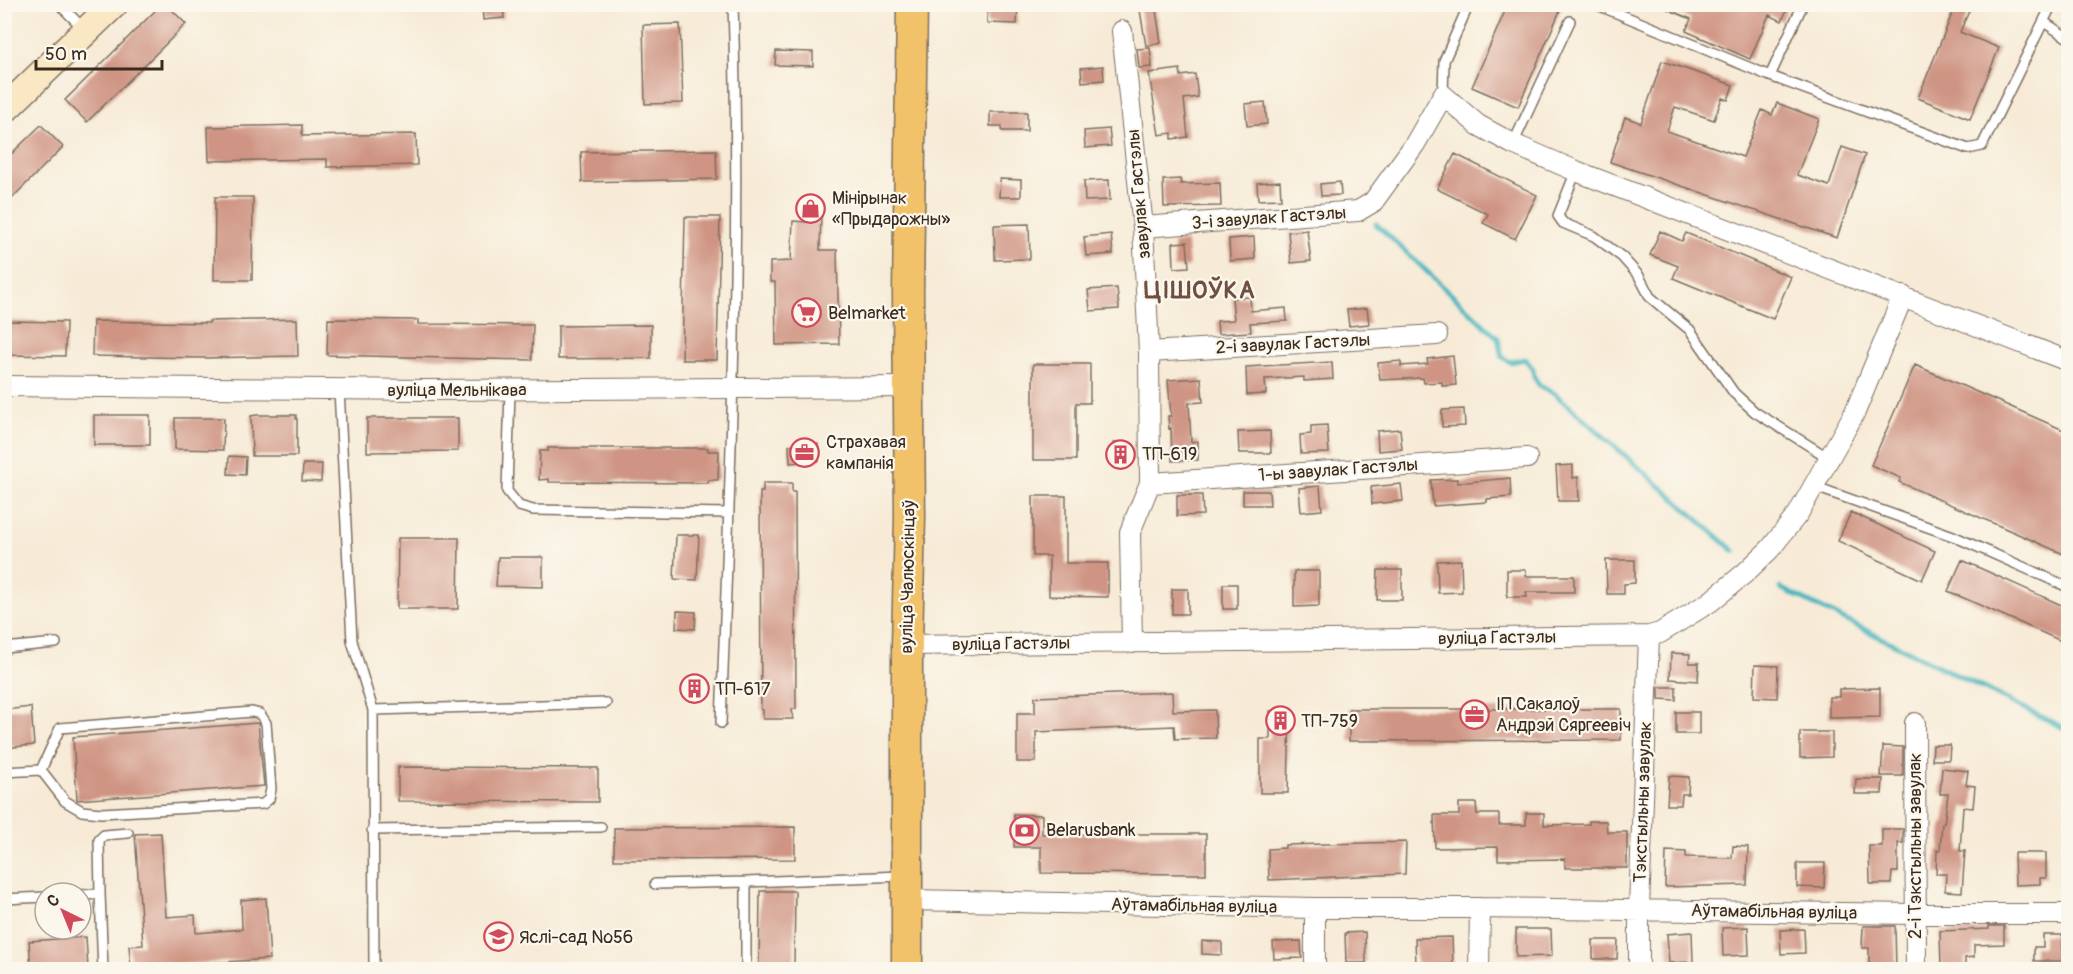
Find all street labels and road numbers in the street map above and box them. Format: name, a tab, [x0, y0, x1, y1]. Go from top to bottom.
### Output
street label: завулак Гастэлы	[1122, 128, 1156, 260]
street label: 3-і завулак Гастэлы	[1191, 201, 1347, 235]
street label: 2-і завулак Гастэлы	[1215, 328, 1371, 360]
street label: вуліца Мельнікава	[387, 379, 527, 402]
street label: 1-ы завулак Гастэлы	[1257, 453, 1419, 487]
street label: вуліца Чалюскінцаў	[895, 500, 921, 654]
street label: вуліца Гастэлы	[1438, 625, 1556, 651]
street label: вуліца Гастэлы	[952, 631, 1070, 657]
street label: Тэкстыльны завулак	[1629, 721, 1657, 883]
street label: 2-і Тэкстыльны завулак	[1904, 753, 1927, 939]
street label: Аўтамабільная вуліца	[1111, 893, 1277, 919]
street label: Аўтамабільная вуліца	[1691, 899, 1857, 925]

